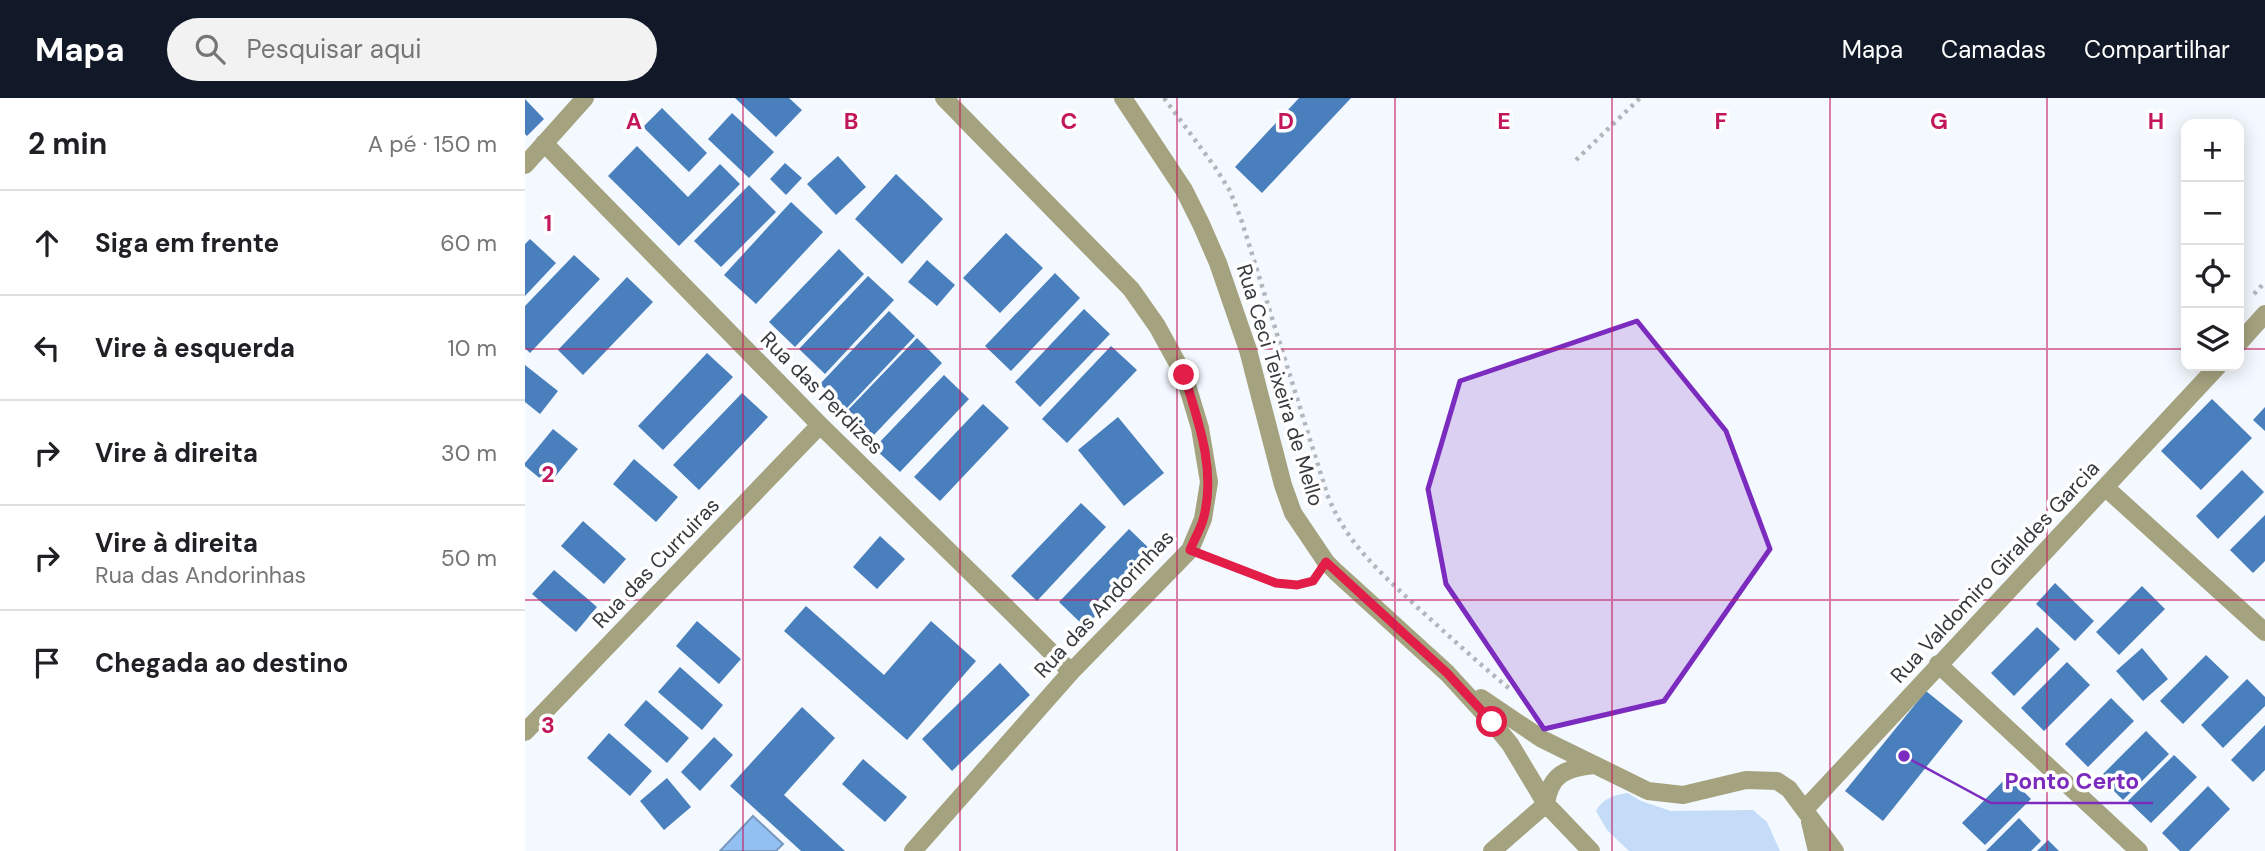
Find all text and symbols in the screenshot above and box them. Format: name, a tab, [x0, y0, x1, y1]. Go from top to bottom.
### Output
search box	[167, 18, 657, 81]
text: Mapa	[35, 28, 125, 71]
icon: search	[191, 30, 229, 68]
text: Pesquisar aqui	[247, 32, 421, 66]
text: Mapa	[1842, 34, 1903, 65]
text: Camadas	[1941, 34, 2046, 65]
text: Compartilhar	[2084, 34, 2230, 65]
text: A	[626, 106, 642, 136]
text: B	[844, 106, 858, 136]
text: C	[1061, 106, 1077, 136]
text: D	[1278, 106, 1294, 136]
text: E	[1497, 106, 1511, 136]
text: F	[1715, 106, 1728, 136]
text: G	[1930, 106, 1948, 136]
text: H	[2148, 106, 2164, 136]
map controls	[2181, 119, 2244, 371]
button: +	[2181, 119, 2244, 182]
text: 2 min	[28, 124, 107, 163]
text: A pé · 150 m	[368, 129, 497, 159]
button: −	[2181, 182, 2244, 245]
text: 1	[544, 208, 552, 238]
icon: ahead	[28, 224, 66, 262]
text: Siga em frente	[95, 226, 279, 260]
text: 60 m	[440, 228, 497, 258]
button: locate	[2181, 245, 2244, 308]
street label: Rua Ceci Teixeira de Mello	[1230, 261, 1330, 509]
button: layers	[2181, 308, 2244, 371]
street label: Rua das Perdizes	[754, 325, 890, 461]
icon: left	[28, 329, 66, 367]
text: Vire à esquerda	[95, 331, 295, 365]
text: 10 m	[447, 333, 497, 363]
route end	[1168, 359, 1199, 390]
icon: right	[28, 434, 66, 472]
text: Vire à direita	[95, 436, 258, 470]
text: 30 m	[441, 438, 497, 468]
street label: Rua Valdomiro Giraldes Garcia	[1884, 455, 2106, 689]
text: 2	[541, 459, 555, 489]
street label: Rua das Curruiras	[586, 492, 726, 634]
street label: Rua das Andorinhas	[1028, 524, 1180, 684]
text: Vire à direita	[95, 526, 258, 560]
icon: right	[28, 539, 66, 577]
text: 50 m	[441, 543, 497, 573]
text: Rua das Andorinhas	[95, 560, 306, 590]
icon: arrive	[28, 644, 66, 682]
text: Chegada ao destino	[95, 646, 348, 680]
route start	[1476, 706, 1507, 737]
text: 3	[541, 710, 555, 740]
callout: Ponto Certo	[1991, 759, 2153, 803]
text: Ponto Certo	[2005, 766, 2139, 796]

